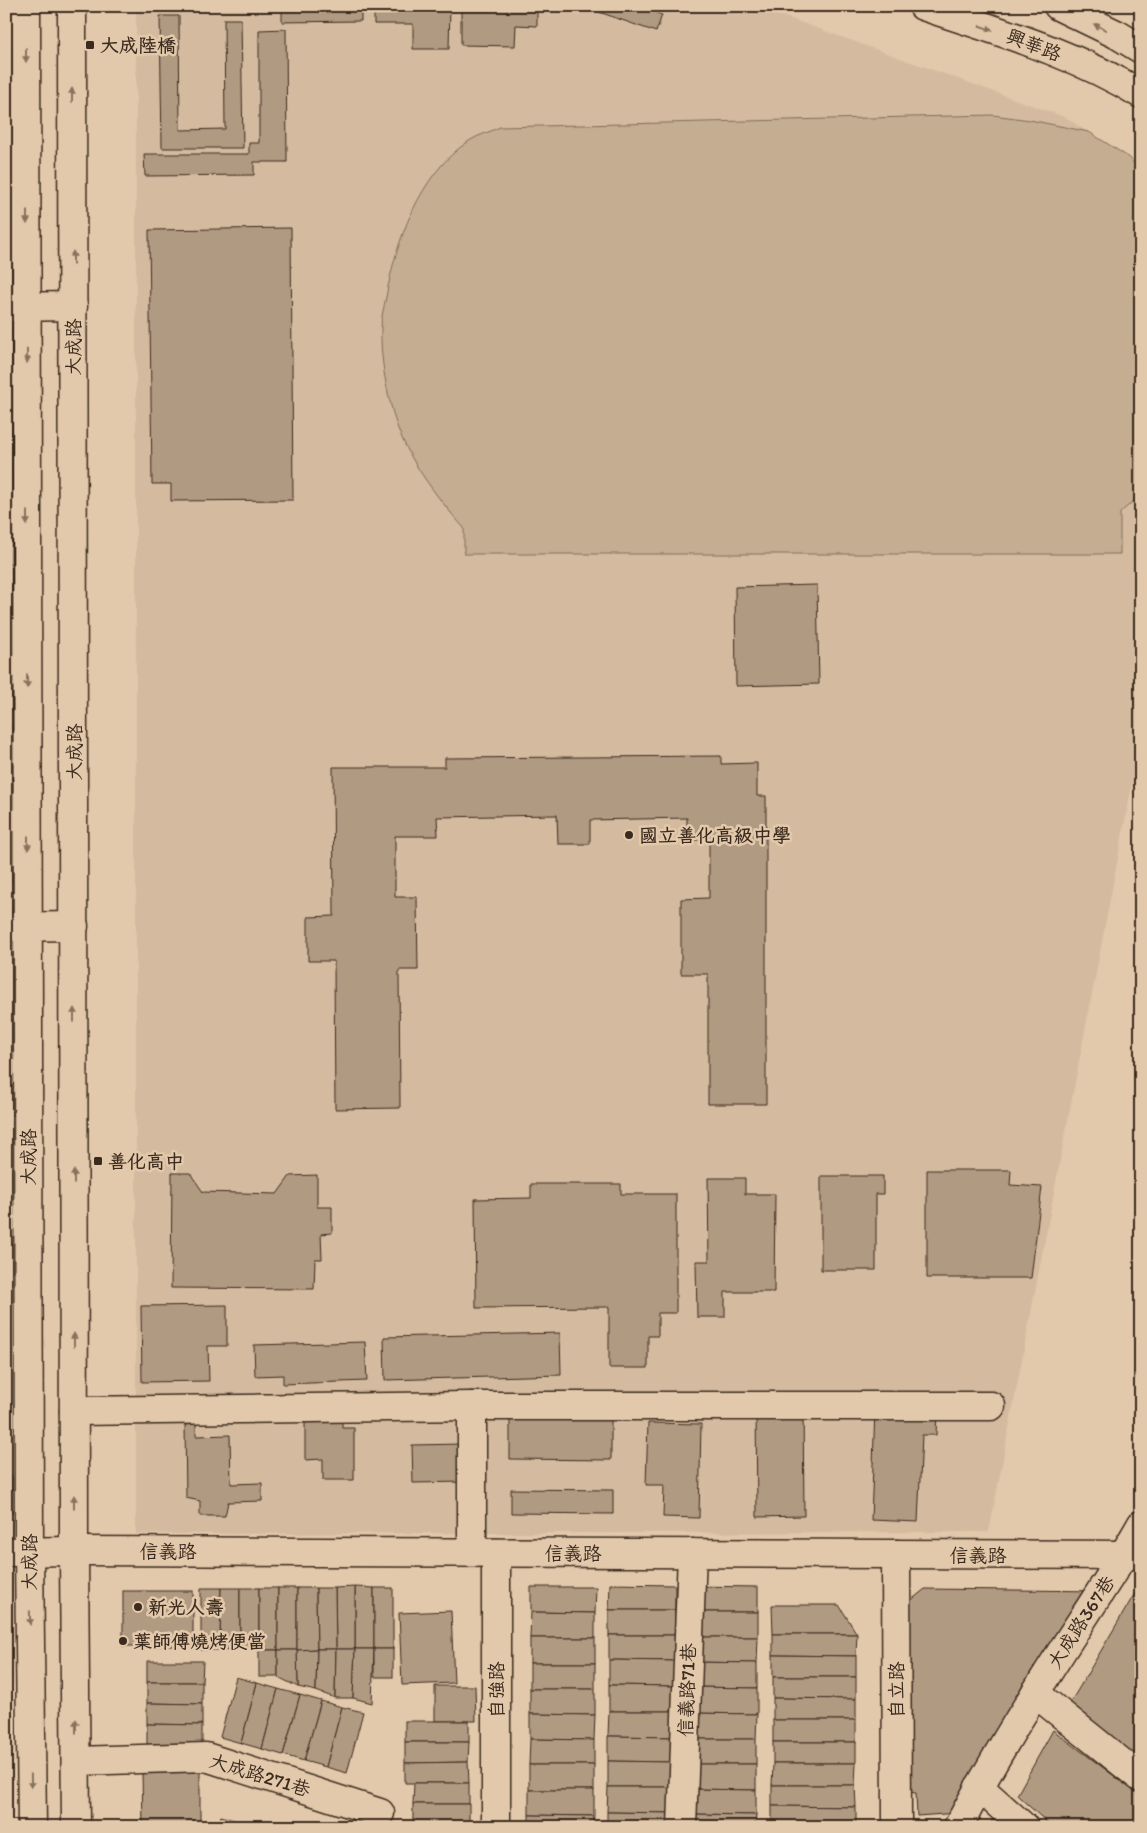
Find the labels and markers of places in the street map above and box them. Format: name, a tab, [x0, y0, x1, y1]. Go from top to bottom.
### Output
place label: 大成陸橋	[100, 34, 176, 57]
marker: 大成陸橋	[84, 39, 96, 51]
place label: 國立善化高級中學	[639, 824, 791, 847]
marker: 國立善化高級中學	[623, 829, 635, 841]
place label: 善化高中	[108, 1150, 184, 1173]
marker: 善化高中	[92, 1155, 104, 1167]
place label: 新光人壽	[148, 1596, 224, 1619]
marker: 新光人壽	[132, 1601, 144, 1613]
place label: 葉師傅燒烤便當	[133, 1630, 266, 1653]
marker: 葉師傅燒烤便當	[117, 1635, 129, 1647]

